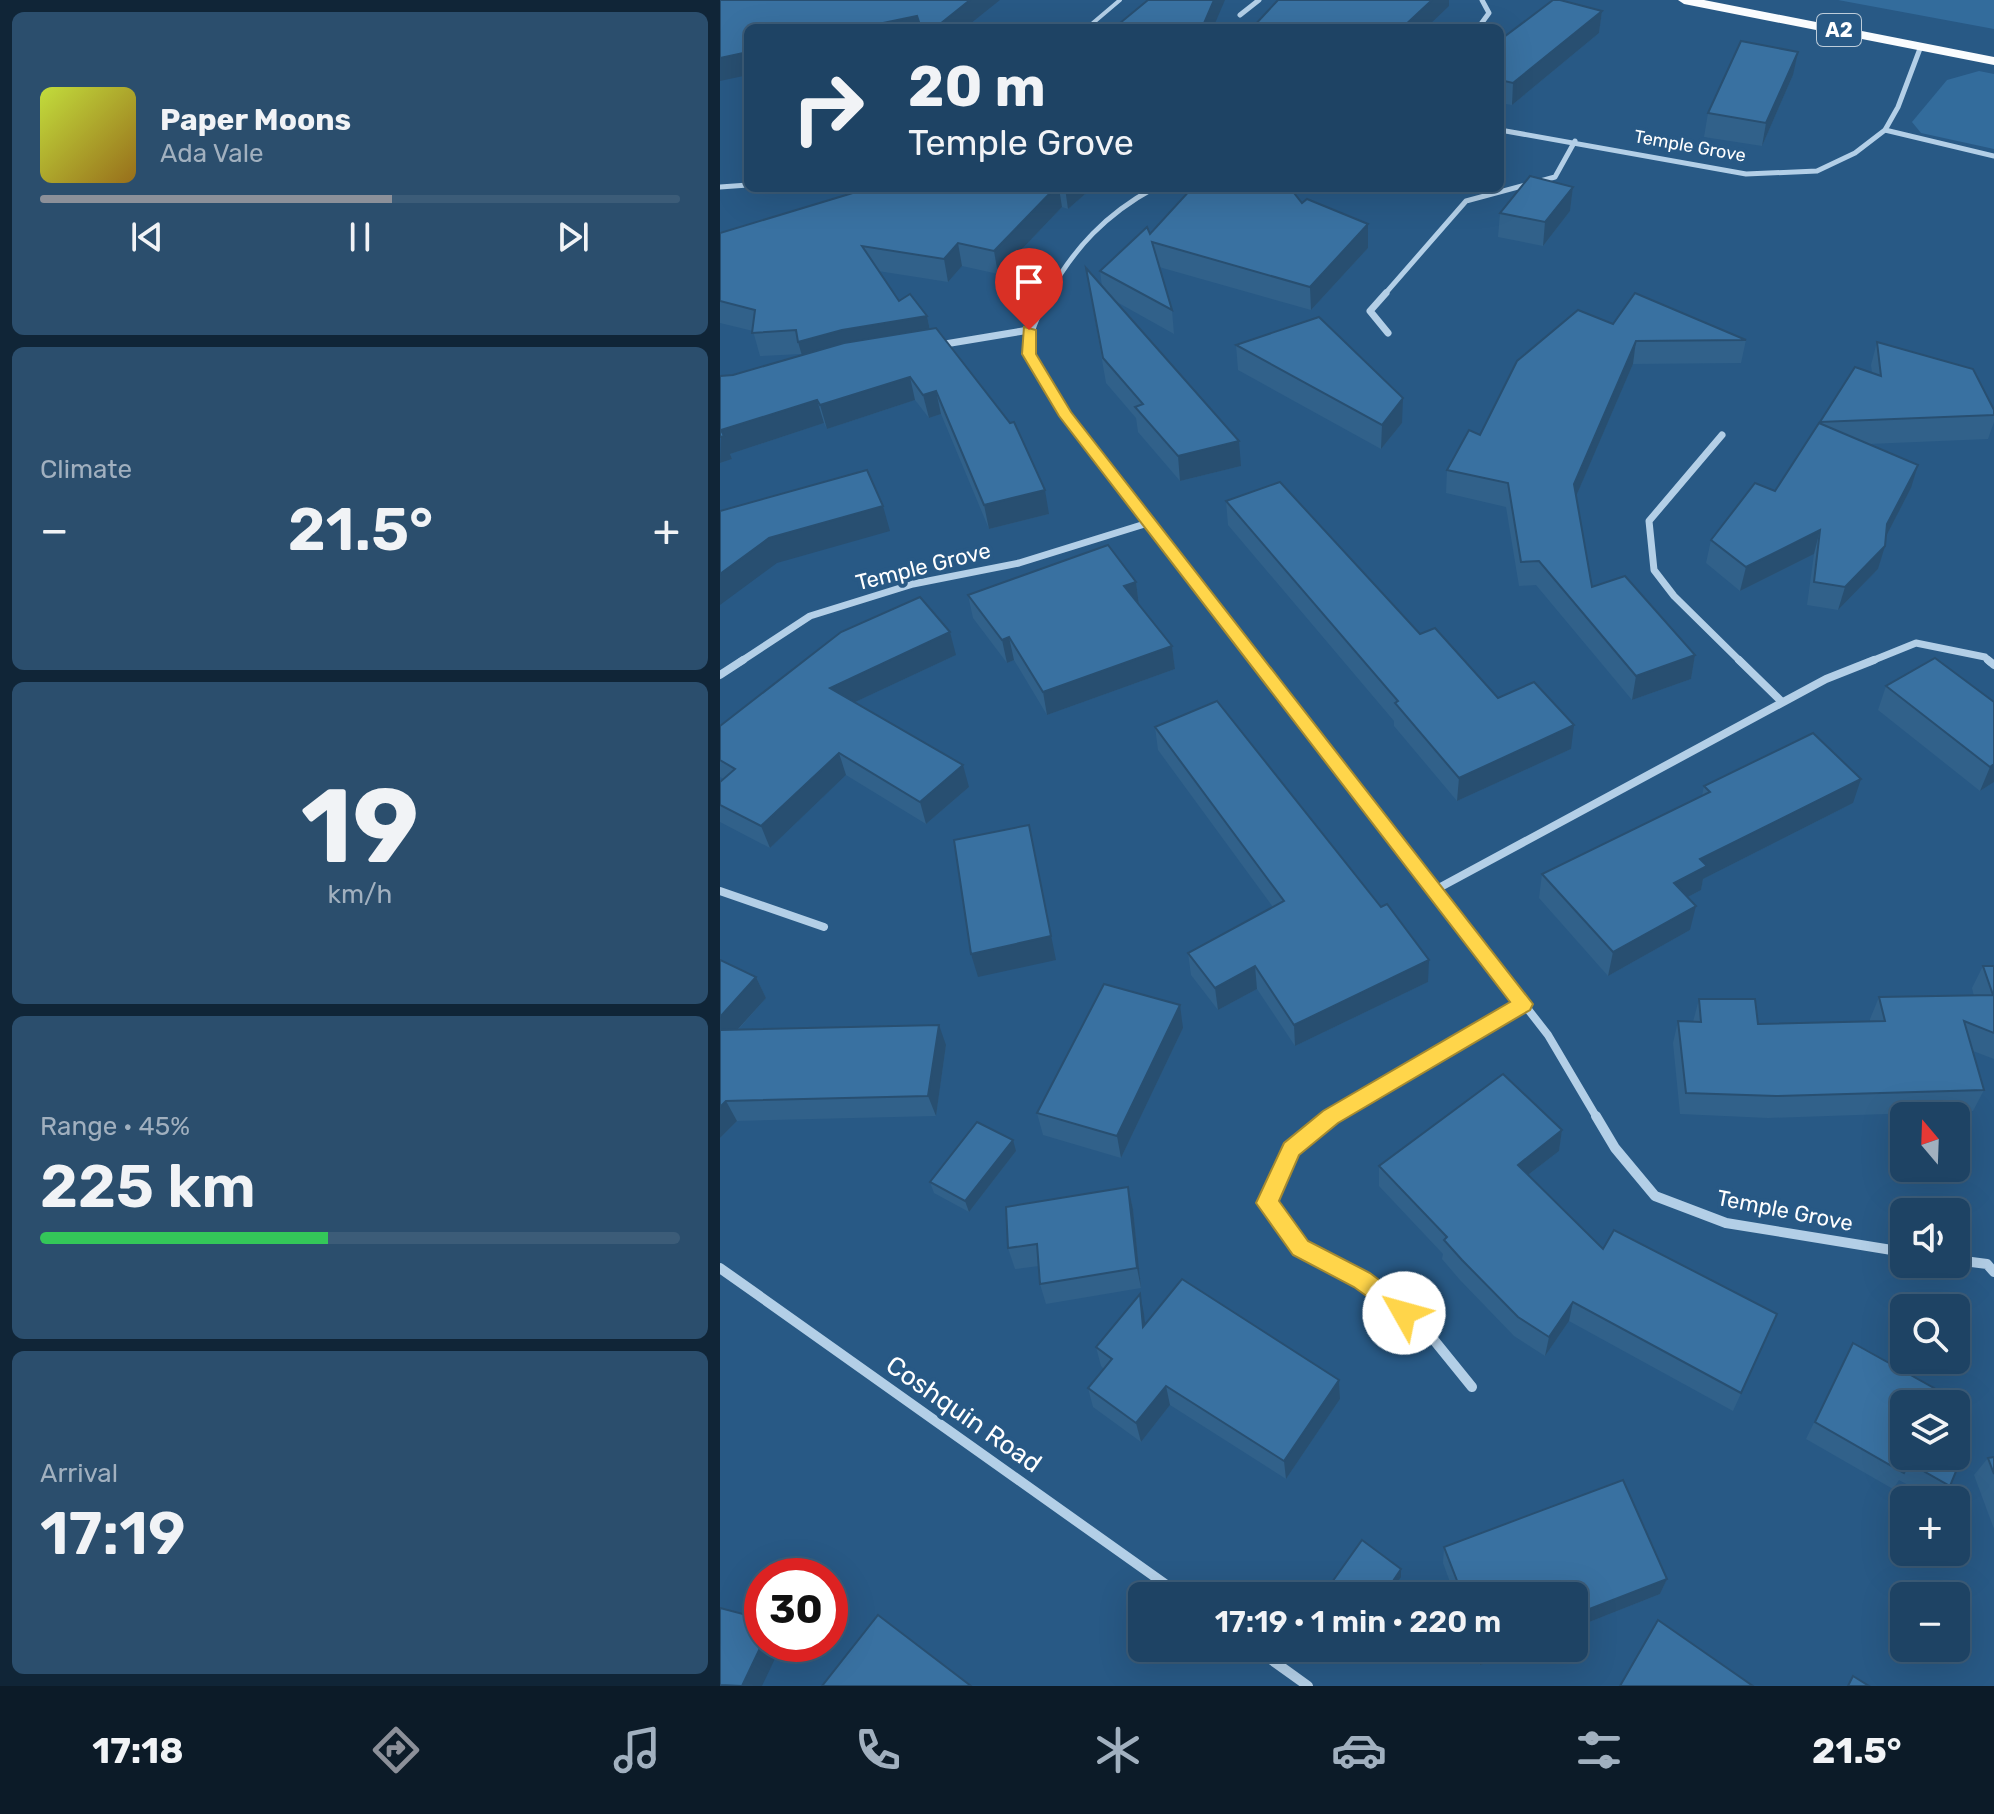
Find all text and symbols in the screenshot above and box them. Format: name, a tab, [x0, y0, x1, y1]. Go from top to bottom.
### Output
road number: A2	[1817, 14, 1861, 46]
text: 20 m	[908, 54, 1046, 120]
icon: right	[776, 56, 880, 160]
text: Paper Moons	[160, 102, 351, 138]
text: Temple Grove	[908, 121, 1134, 164]
street label: Temple Grove	[1632, 125, 1748, 167]
text: Ada Vale	[160, 138, 264, 169]
icon: previous	[125, 215, 169, 259]
icon: pause	[338, 215, 382, 259]
icon: next	[551, 215, 595, 259]
pin	[995, 248, 1063, 330]
icon: arrive	[1007, 260, 1051, 304]
text: Climate	[40, 454, 132, 485]
text: 21.5°	[288, 494, 433, 565]
text: −	[40, 504, 69, 556]
text: +	[653, 504, 680, 556]
street label: Temple Grove	[853, 537, 993, 596]
text: 19	[301, 765, 419, 888]
text: km/h	[328, 879, 392, 910]
north arrow	[1890, 1102, 1970, 1182]
map controls	[1890, 1102, 1970, 1662]
text: Range · 45%	[40, 1111, 190, 1142]
text: 225 km	[40, 1151, 256, 1222]
street label: Temple Grove	[1715, 1184, 1855, 1237]
button: sound	[1890, 1198, 1970, 1278]
position arrow	[1362, 1271, 1446, 1355]
button: search	[1890, 1294, 1970, 1374]
street label: Coshquin Road	[880, 1349, 1047, 1479]
button: layers	[1890, 1390, 1970, 1470]
text: Arrival	[40, 1458, 118, 1489]
button: +	[1890, 1486, 1970, 1566]
text: 17:19	[40, 1498, 186, 1569]
speed limit sign: 30	[744, 1558, 848, 1662]
button: −	[1890, 1582, 1970, 1662]
text: 17:19 · 1 min · 220 m	[1215, 1604, 1501, 1640]
icon: directions	[368, 1722, 424, 1778]
icon: music	[609, 1722, 665, 1778]
icon: phone	[850, 1722, 906, 1778]
icon: climate	[1090, 1722, 1146, 1778]
icon: car	[1331, 1722, 1387, 1778]
icon: filters	[1571, 1722, 1627, 1778]
text: 17:18	[92, 1729, 184, 1772]
text: 21.5°	[1812, 1729, 1902, 1772]

